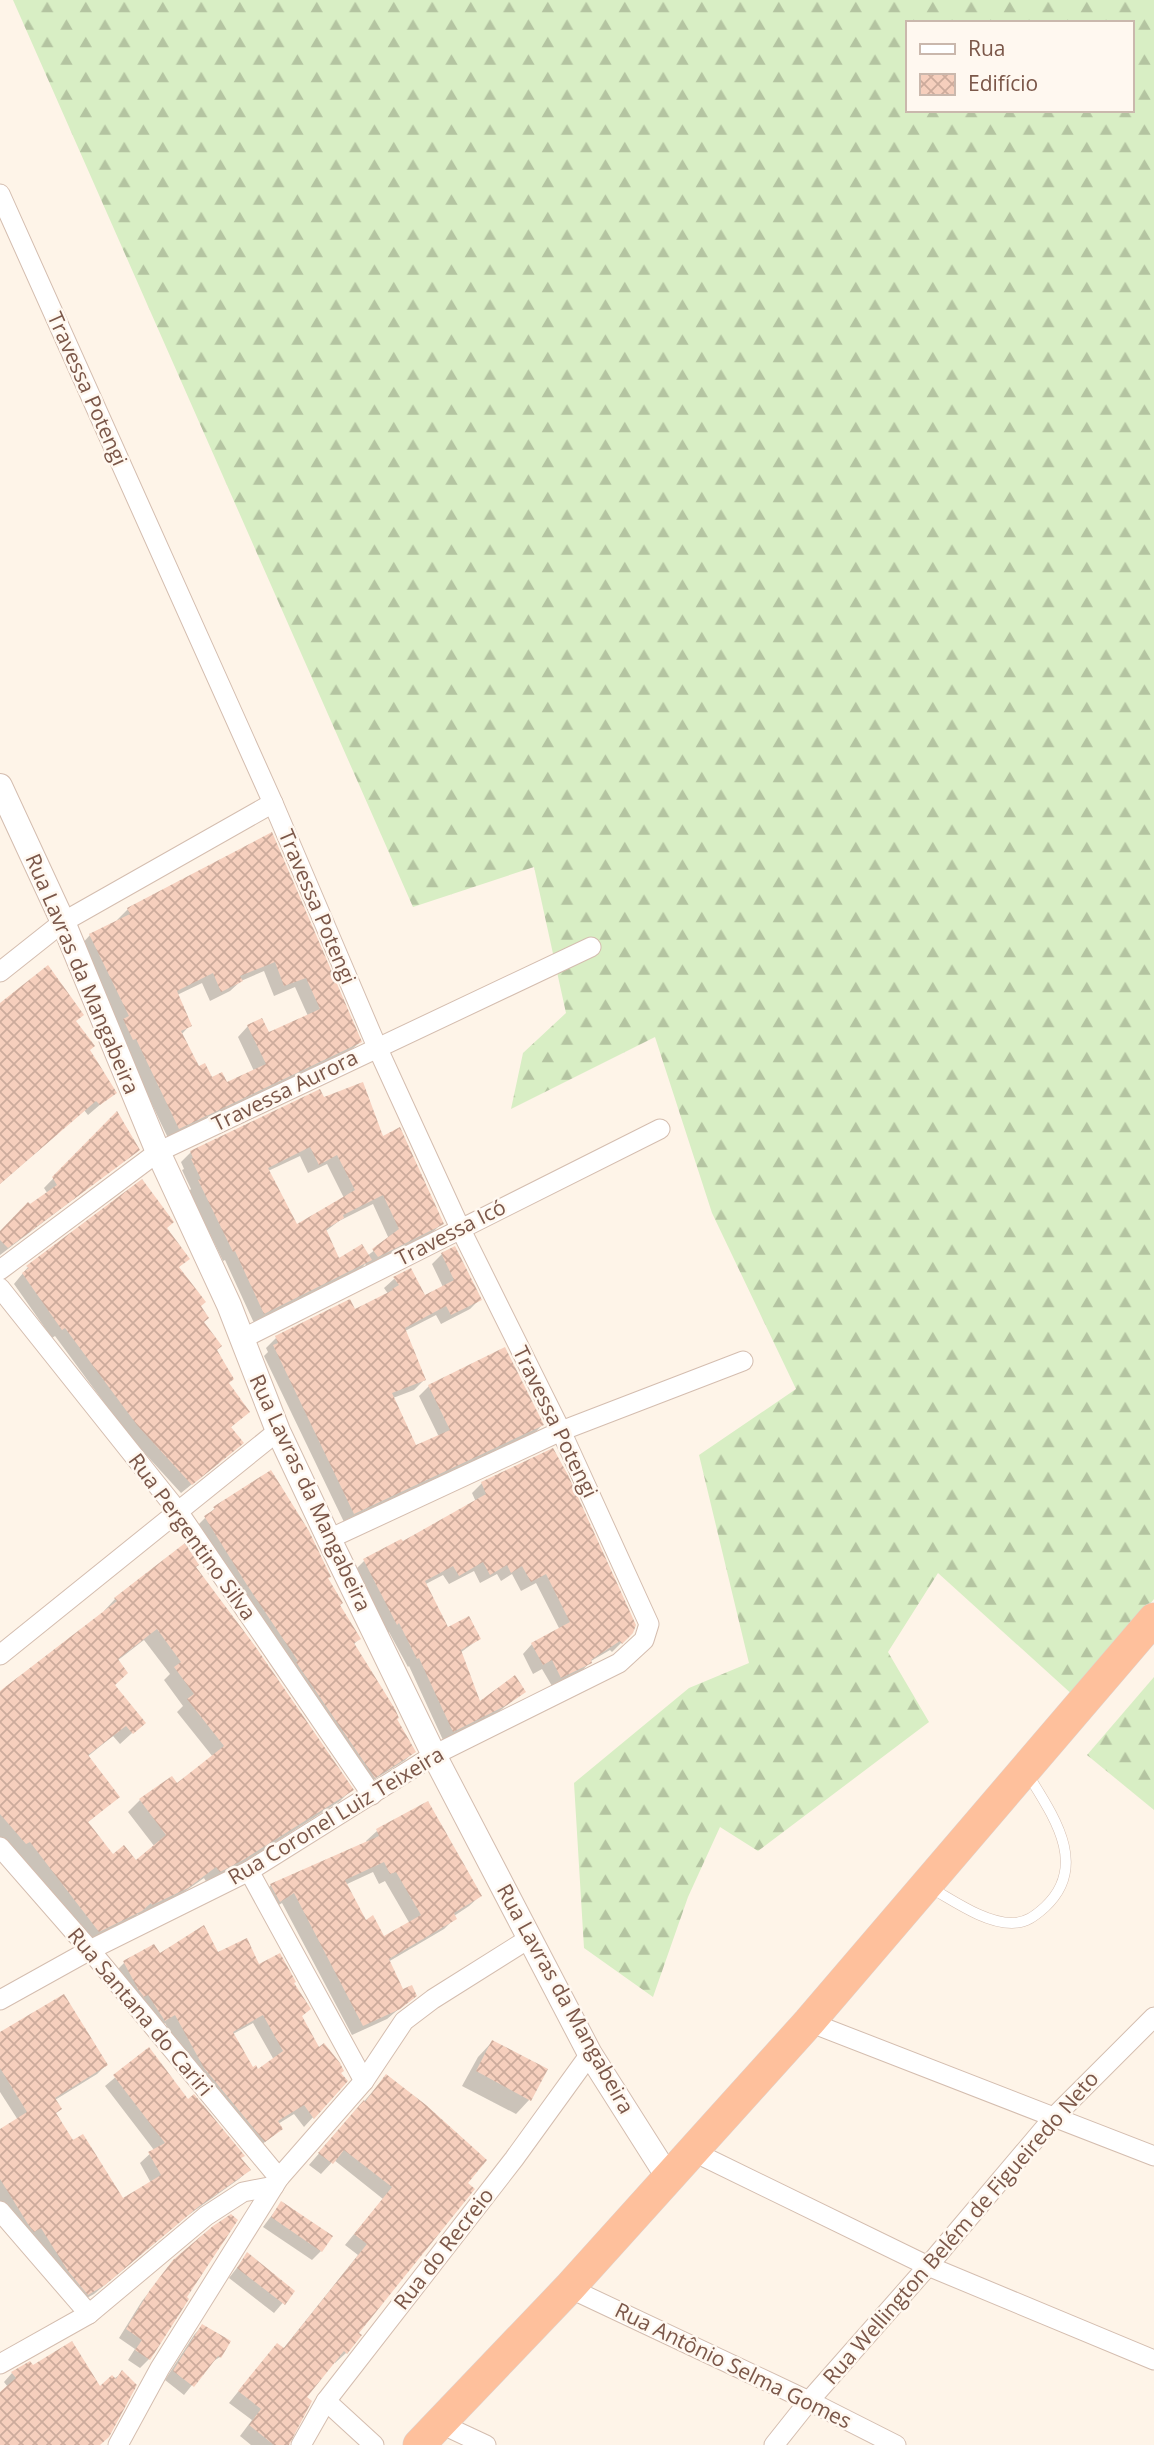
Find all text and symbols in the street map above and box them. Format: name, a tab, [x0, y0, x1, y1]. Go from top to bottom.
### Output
legend	[906, 21, 1133, 112]
text: Rua	[968, 34, 1006, 62]
text: Edifício	[968, 69, 1038, 97]
street label: Travessa Potengi	[41, 307, 134, 470]
street label: Travessa Potengi	[273, 825, 363, 988]
street label: Rua Lavras da Mangabeira	[20, 849, 146, 1098]
street label: Travessa Aurora	[207, 1043, 362, 1138]
street label: Travessa Icó	[391, 1192, 510, 1272]
street label: Travessa Potengi	[507, 1341, 605, 1502]
street label: Rua Lavras da Mangabeira	[244, 1370, 378, 1616]
street label: Rua Pergentino Silva	[123, 1447, 263, 1626]
street label: Rua Coronel Luiz Teixeira	[222, 1740, 449, 1891]
street label: Rua Lavras da Mangabeira	[491, 1879, 641, 2118]
street label: Rua Santana do Cariri	[62, 1921, 220, 2101]
street label: Rua Wellington Belém de Figueiredo Neto	[816, 2065, 1104, 2390]
street label: Rua do Recreio	[387, 2182, 500, 2315]
street label: Rua Antônio Selma Gomes	[611, 2296, 856, 2435]

